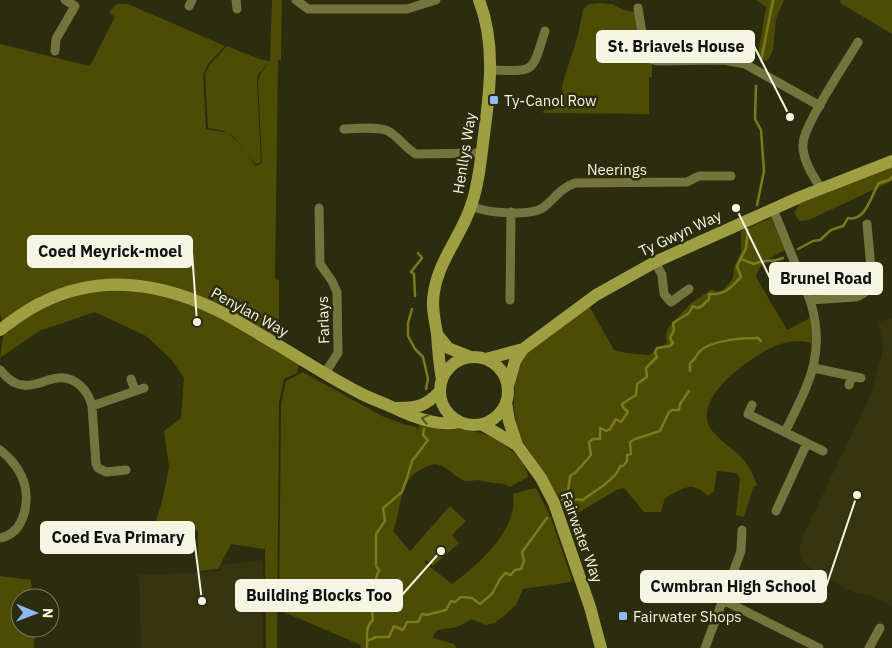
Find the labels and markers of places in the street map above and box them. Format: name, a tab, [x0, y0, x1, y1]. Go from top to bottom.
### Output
callout: St. Briavels House	[597, 31, 754, 62]
place label: Ty-Canol Row	[504, 91, 597, 110]
marker: Ty-Canol Row	[488, 94, 500, 106]
callout: Coed Meyrick-moel	[28, 236, 192, 267]
callout: Brunel Road	[770, 263, 882, 294]
callout: Coed Eva Primary	[41, 522, 194, 553]
callout: Cwmbran High School	[641, 571, 826, 602]
callout: Building Blocks Too	[236, 580, 402, 611]
place label: Fairwater Shops	[633, 607, 742, 626]
marker: Fairwater Shops	[617, 610, 629, 622]

